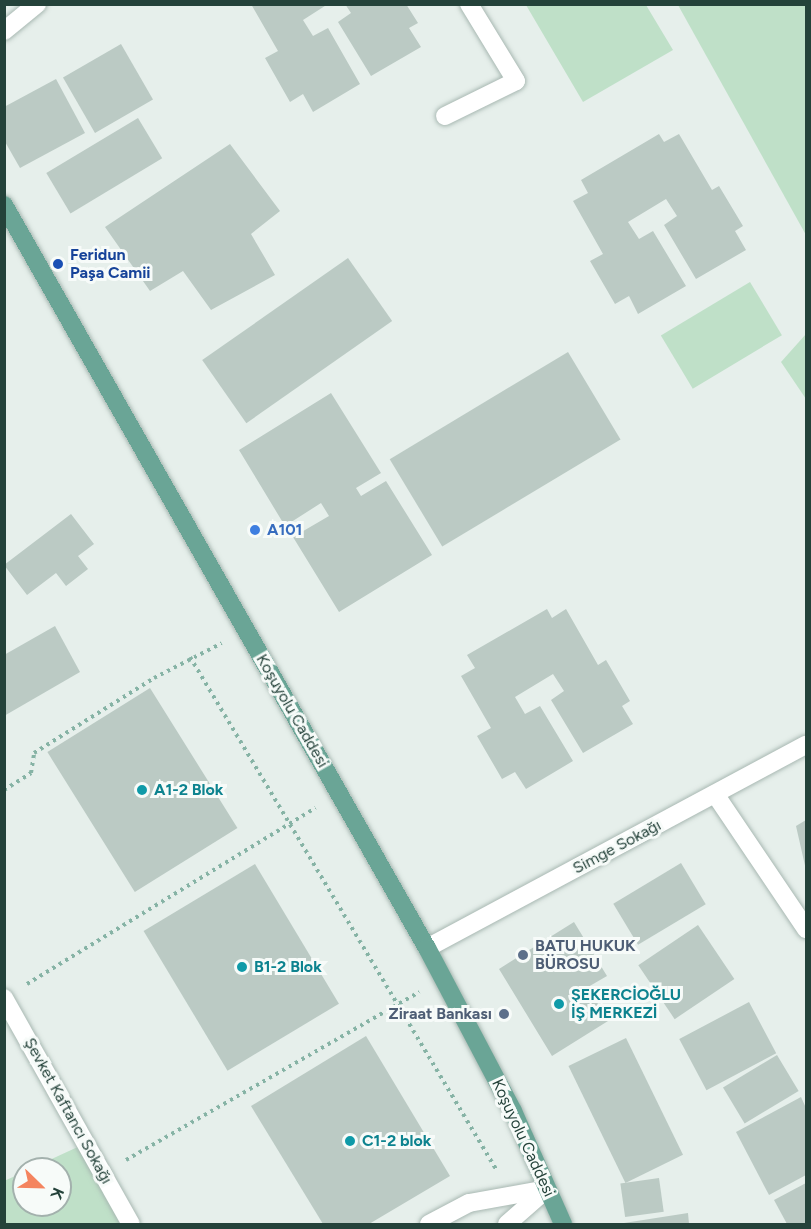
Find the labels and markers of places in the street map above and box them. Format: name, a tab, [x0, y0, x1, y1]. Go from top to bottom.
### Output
place label: Feridun Paşa Camii	[70, 245, 151, 283]
marker: Feridun Paşa Camii	[51, 257, 65, 271]
place label: A101	[267, 520, 302, 540]
marker: A101	[248, 523, 262, 537]
place label: A1-2 Blok	[154, 780, 223, 800]
marker: A1-2 Blok	[135, 783, 149, 797]
place label: BATU HUKUK BÜROSU	[535, 936, 636, 974]
marker: BATU HUKUK BÜROSU	[516, 948, 530, 962]
place label: B1-2 Blok	[254, 957, 322, 977]
marker: B1-2 Blok	[235, 960, 249, 974]
place label: ŞEKERCİOĞLU İŞ MERKEZİ	[571, 985, 681, 1023]
marker: ŞEKERCİOĞLU İŞ MERKEZİ	[552, 997, 566, 1011]
place label: Ziraat Bankası	[389, 1004, 492, 1024]
marker: Ziraat Bankası	[497, 1007, 511, 1021]
place label: C1-2 blok	[362, 1131, 431, 1151]
marker: C1-2 blok	[343, 1134, 357, 1148]

